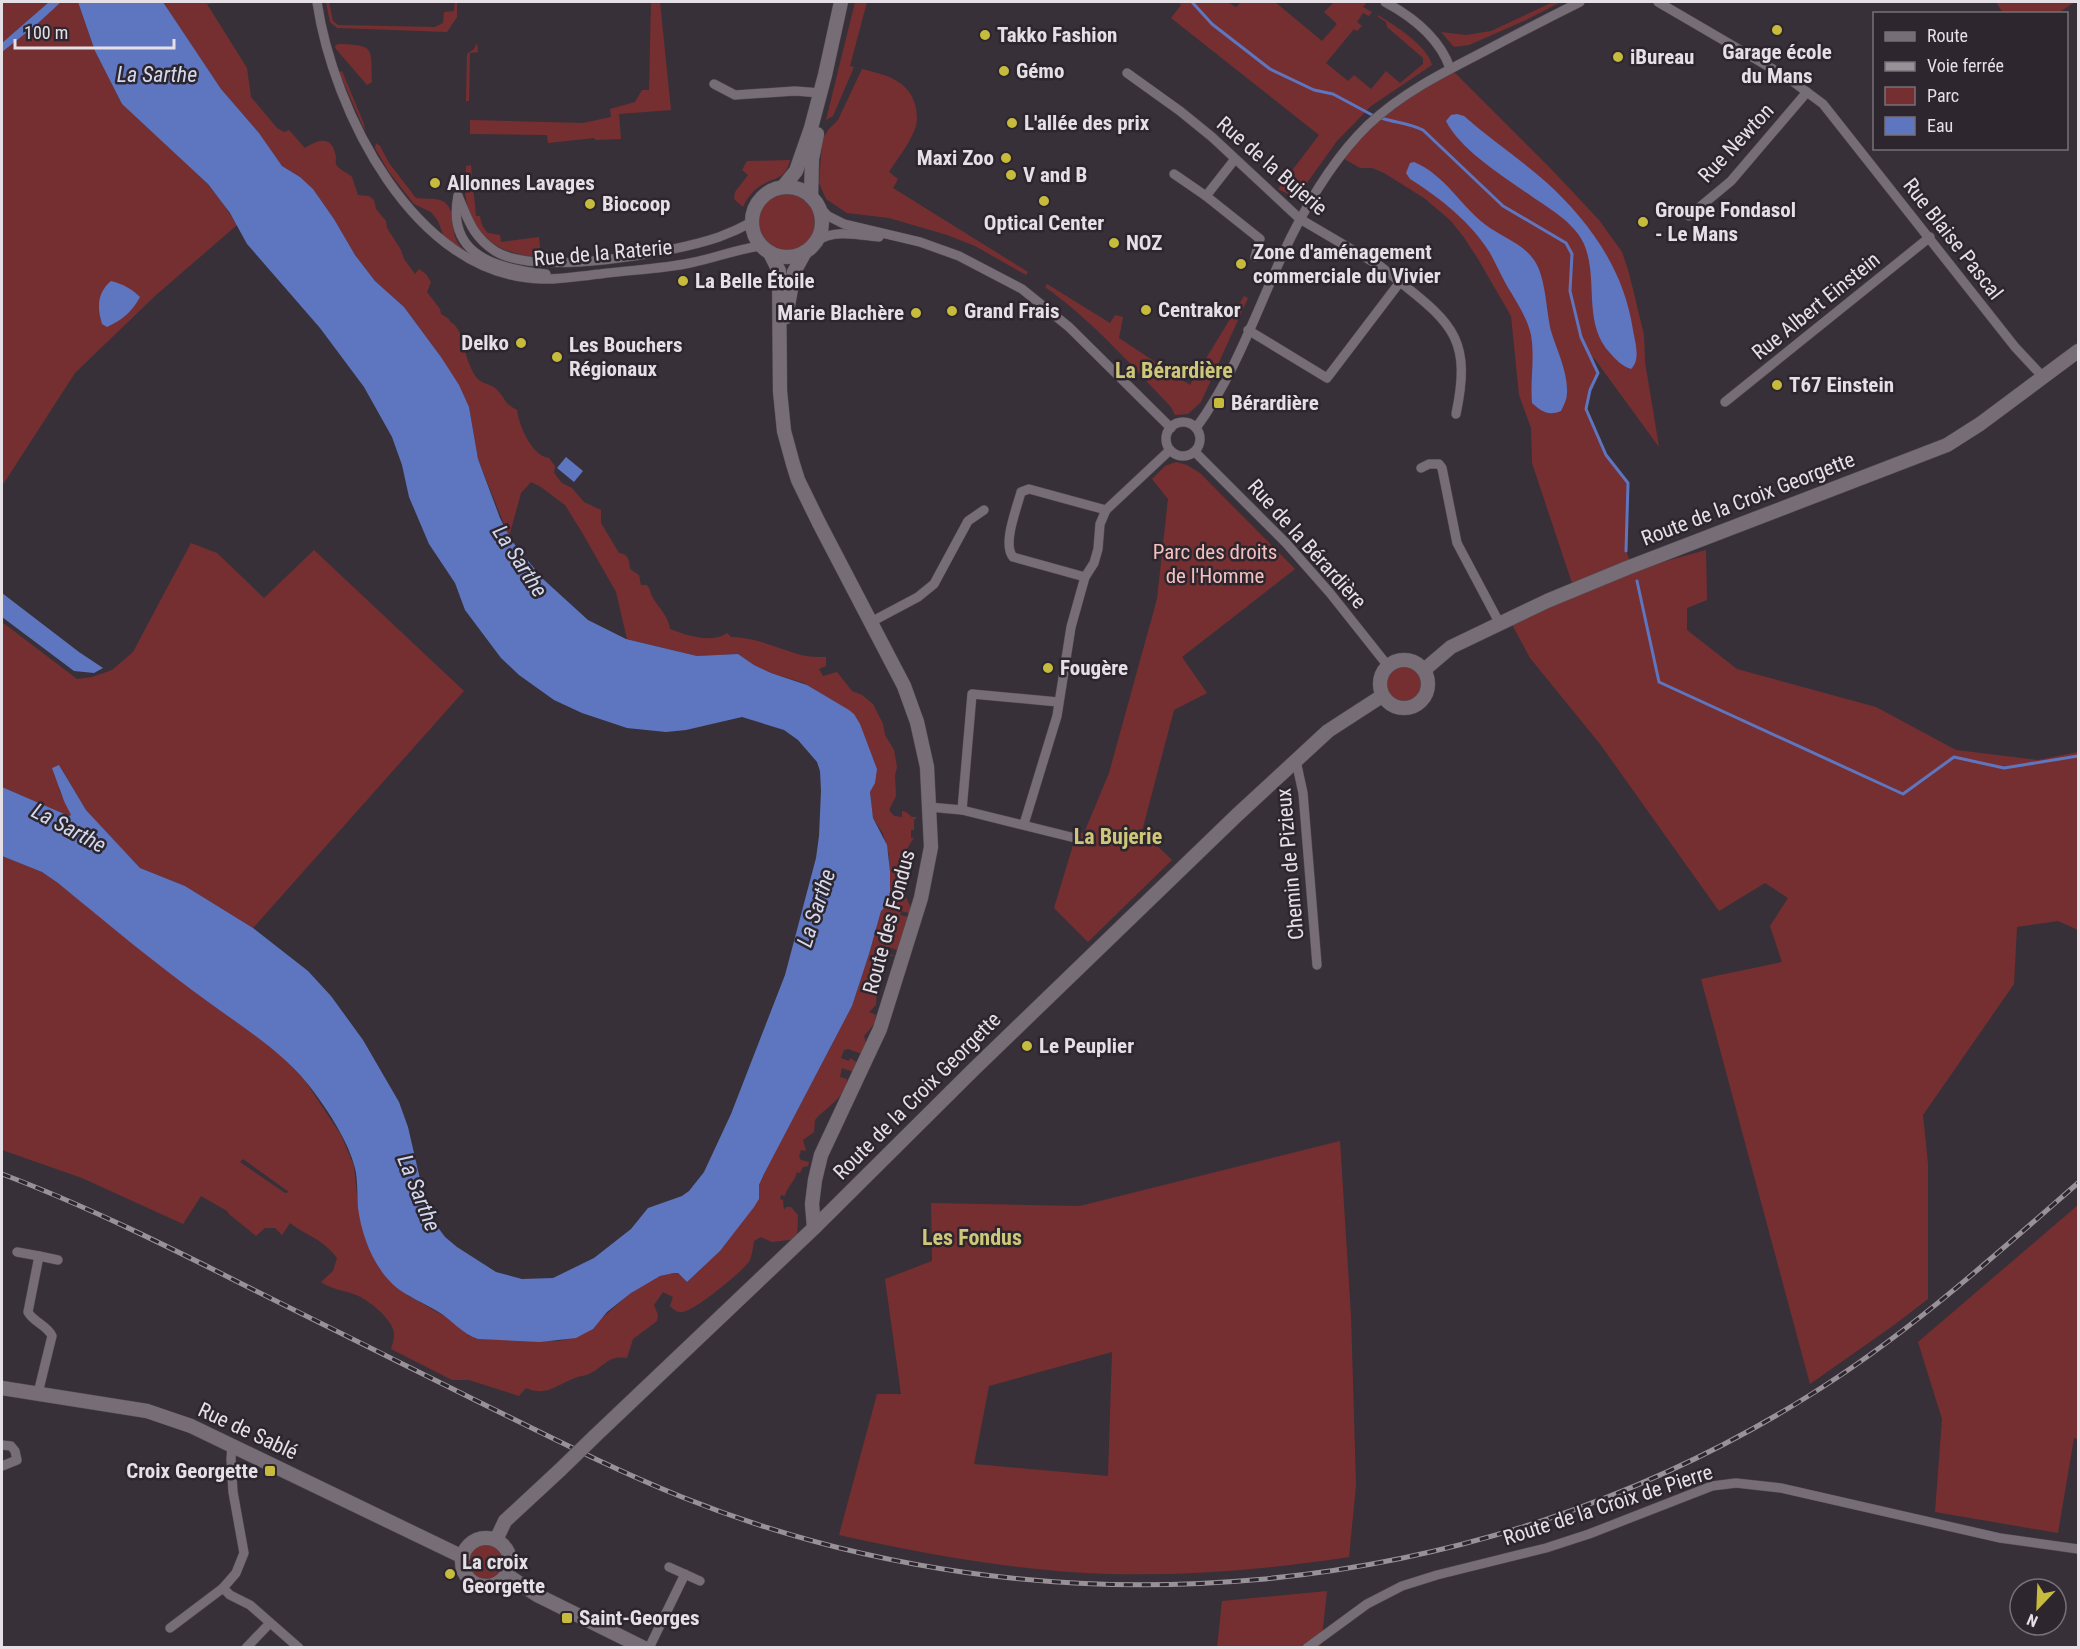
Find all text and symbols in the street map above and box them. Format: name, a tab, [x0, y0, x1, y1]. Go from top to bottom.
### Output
scale bar	[15, 12, 174, 50]
legend	[1873, 12, 2068, 150]
text: 100 m	[24, 22, 68, 43]
place label: Takko Fashion	[997, 23, 1117, 47]
marker: Garage école du Mans	[1770, 23, 1784, 37]
text: Route	[1927, 25, 1968, 46]
marker: Takko Fashion	[978, 28, 992, 42]
place label: Garage école du Mans	[1722, 40, 1832, 88]
place label: iBureau	[1630, 45, 1694, 69]
marker: iBureau	[1611, 50, 1625, 64]
text: Voie ferrée	[1927, 55, 2004, 76]
place label: Gémo	[1016, 59, 1064, 83]
water label: La Sarthe	[117, 62, 197, 87]
marker: Gémo	[997, 64, 1011, 78]
text: Parc	[1927, 85, 1959, 106]
street label: Rue Newton	[1693, 99, 1779, 187]
place label: L'allée des prix	[1024, 111, 1150, 135]
street label: Rue de la Bujerie	[1212, 112, 1332, 220]
text: Eau	[1927, 115, 1953, 136]
marker: L'allée des prix	[1005, 116, 1019, 130]
place label: Maxi Zoo	[917, 146, 994, 170]
marker: Maxi Zoo	[999, 151, 1013, 165]
place label: V and B	[1023, 163, 1087, 187]
marker: V and B	[1004, 168, 1018, 182]
place label: Allonnes Lavages	[447, 171, 595, 195]
street label: Rue Blaise Pascal	[1898, 174, 2008, 304]
marker: Allonnes Lavages	[428, 176, 442, 190]
place label: Biocoop	[602, 192, 670, 216]
marker: Optical Center	[1037, 194, 1051, 208]
marker: Biocoop	[583, 197, 597, 211]
place label: Groupe Fondasol - Le Mans	[1655, 198, 1796, 246]
place label: Optical Center	[984, 211, 1104, 235]
marker: Groupe Fondasol - Le Mans	[1636, 215, 1650, 229]
place label: NOZ	[1126, 231, 1162, 255]
street label: Rue de la Raterie	[533, 235, 673, 271]
marker: NOZ	[1107, 236, 1121, 250]
place label: Zone d'aménagement commerciale du Vivier	[1253, 240, 1441, 288]
street label: Rue Albert Einstein	[1747, 247, 1885, 365]
marker: Zone d'aménagement commerciale du Vivier	[1234, 257, 1248, 271]
place label: La Belle Étoile	[695, 269, 815, 293]
marker: La Belle Étoile	[676, 274, 690, 288]
place label: Centrakor	[1158, 298, 1241, 322]
place label: Grand Frais	[964, 299, 1060, 323]
place label: Marie Blachère	[777, 301, 904, 325]
marker: Centrakor	[1139, 303, 1153, 317]
marker: Grand Frais	[945, 304, 959, 318]
marker: Marie Blachère	[909, 306, 923, 320]
place label: Delko	[461, 331, 509, 355]
place label: Les Bouchers Régionaux	[569, 333, 683, 381]
marker: Delko	[514, 336, 528, 350]
marker: Les Bouchers Régionaux	[550, 350, 564, 364]
district label: La Bérardière	[1115, 358, 1233, 383]
place label: T67 Einstein	[1789, 373, 1894, 397]
marker: T67 Einstein	[1770, 378, 1784, 392]
place label: Bérardière	[1231, 391, 1319, 415]
marker: Bérardière	[1212, 396, 1226, 410]
street label: Route de la Croix Georgette	[1638, 447, 1858, 551]
street label: Rue de la Bérardière	[1243, 474, 1371, 614]
water label: La Sarthe	[488, 521, 552, 601]
park label: Parc des droits de l'Homme	[1153, 540, 1277, 588]
place label: Fougère	[1060, 656, 1128, 680]
marker: Fougère	[1041, 661, 1055, 675]
street label: Chemin de Pizieux	[1271, 787, 1309, 941]
water label: La Sarthe	[28, 798, 110, 858]
district label: La Bujerie	[1074, 824, 1162, 849]
street label: Route des Fondus	[858, 847, 920, 997]
water label: La Sarthe	[792, 866, 840, 950]
street label: Route de la Croix Georgette	[828, 1007, 1006, 1185]
place label: Le Peuplier	[1039, 1034, 1134, 1058]
marker: Le Peuplier	[1020, 1039, 1034, 1053]
water label: La Sarthe	[392, 1151, 446, 1235]
district label: Les Fondus	[922, 1225, 1022, 1250]
street label: Rue de Sablé	[194, 1398, 302, 1465]
place label: Croix Georgette	[126, 1459, 258, 1483]
street label: Route de la Croix de Pierre	[1500, 1460, 1716, 1550]
marker: Croix Georgette	[263, 1464, 277, 1478]
place label: La croix Georgette	[462, 1550, 545, 1598]
marker: La croix Georgette	[443, 1567, 457, 1581]
north arrow	[2008, 1577, 2068, 1637]
place label: Saint-Georges	[579, 1606, 700, 1630]
text: N	[2024, 1610, 2041, 1631]
marker: Saint-Georges	[560, 1611, 574, 1625]

